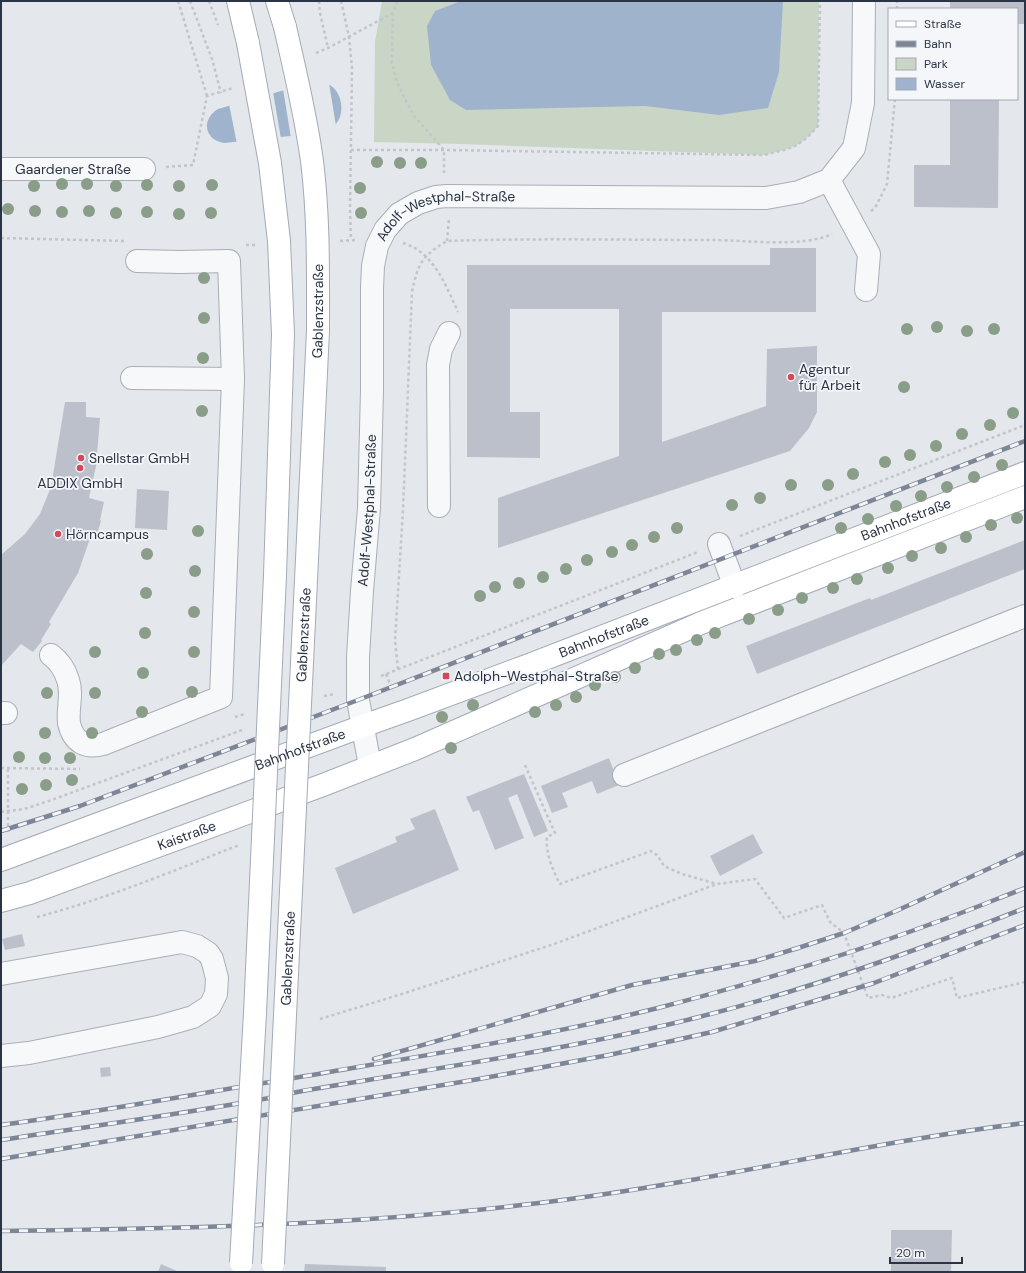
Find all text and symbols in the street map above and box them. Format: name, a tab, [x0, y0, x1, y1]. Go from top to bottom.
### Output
legend	[888, 8, 1018, 100]
text: Straße	[924, 16, 961, 32]
text: Bahn	[924, 36, 952, 52]
text: Park	[924, 56, 948, 72]
text: Wasser	[924, 76, 965, 92]
street label: Gaardener Straße	[15, 160, 131, 178]
street label: Adolf-Westphal-Straße	[372, 187, 515, 244]
street label: Gablenzstraße	[308, 264, 327, 359]
place label: Agentur für Arbeit	[799, 360, 861, 394]
marker: Agentur für Arbeit	[786, 372, 796, 382]
street label: Adolf-Westphal-Straße	[353, 434, 380, 587]
place label: Snellstar GmbH	[89, 449, 189, 467]
marker: Snellstar GmbH	[76, 453, 86, 463]
marker: ADDIX GmbH	[75, 463, 85, 473]
place label: ADDIX GmbH	[37, 474, 123, 492]
street label: Bahnhofstraße	[858, 494, 954, 545]
place label: Hörncampus	[66, 525, 149, 543]
marker: Hörncampus	[53, 529, 63, 539]
street label: Gablenzstraße	[292, 587, 315, 682]
street label: Bahnhofstraße	[556, 610, 651, 662]
place label: Adolph-Westphal-Straße	[454, 667, 619, 685]
marker: Adolph-Westphal-Straße	[441, 671, 451, 681]
street label: Bahnhofstraße	[252, 724, 348, 774]
street label: Kaistraße	[155, 816, 218, 854]
street label: Gablenzstraße	[276, 911, 299, 1006]
scale bar	[890, 1239, 962, 1265]
text: 20 m	[896, 1245, 925, 1261]

